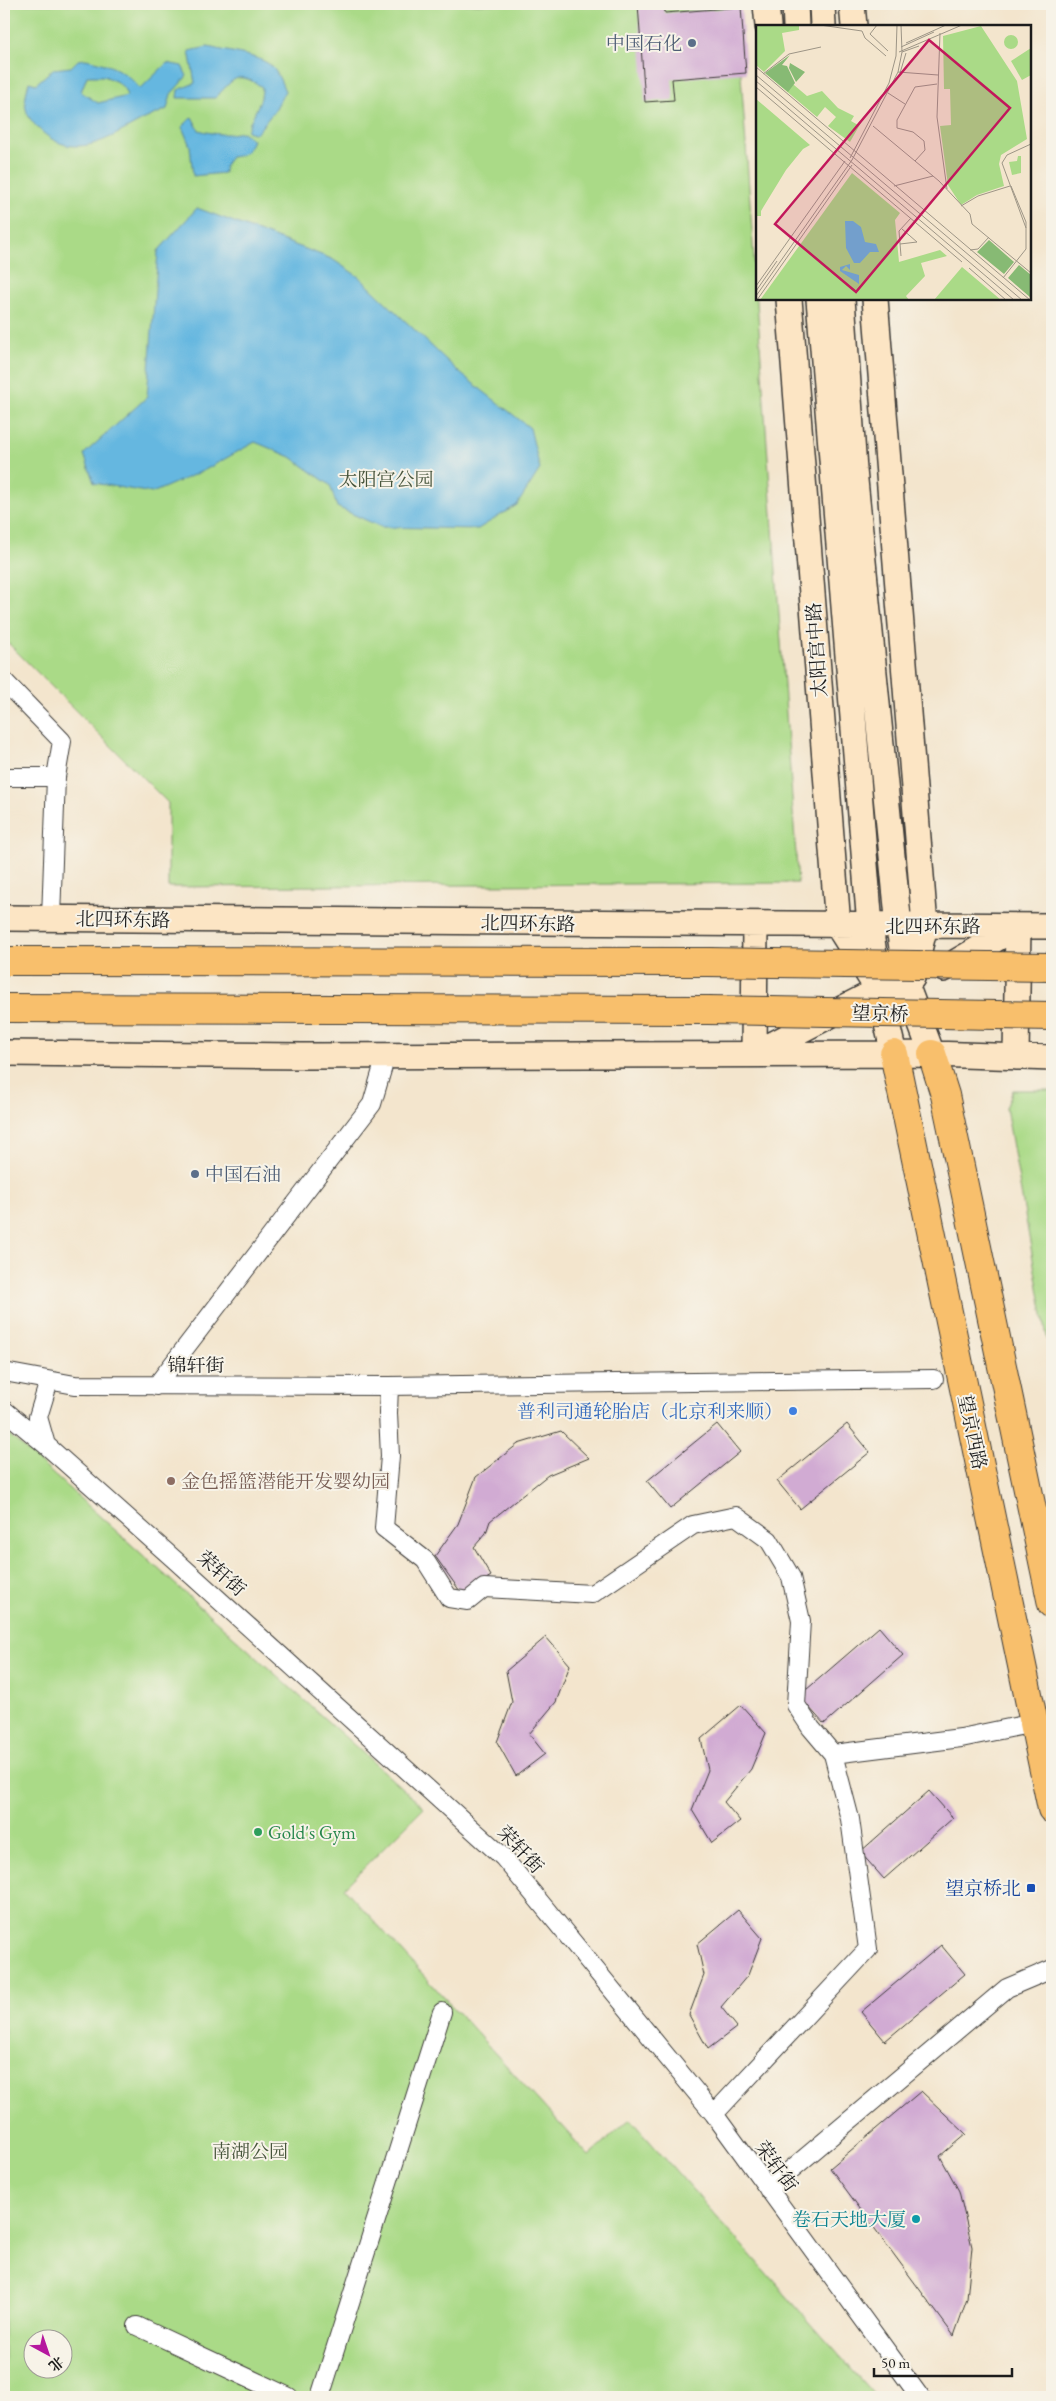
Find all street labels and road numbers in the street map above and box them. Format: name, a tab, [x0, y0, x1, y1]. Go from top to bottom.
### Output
street label: 太阳宫中路	[801, 602, 832, 698]
street label: 北四环东路	[75, 906, 171, 933]
street label: 北四环东路	[480, 910, 576, 937]
street label: 北四环东路	[885, 914, 981, 939]
street label: 望京桥	[851, 1001, 909, 1026]
street label: 锦轩街	[167, 1353, 225, 1378]
street label: 望京西路	[952, 1392, 993, 1472]
street label: 荣轩街	[192, 1545, 251, 1602]
street label: 荣轩街	[492, 1820, 549, 1879]
street label: 荣轩街	[750, 2136, 803, 2197]

